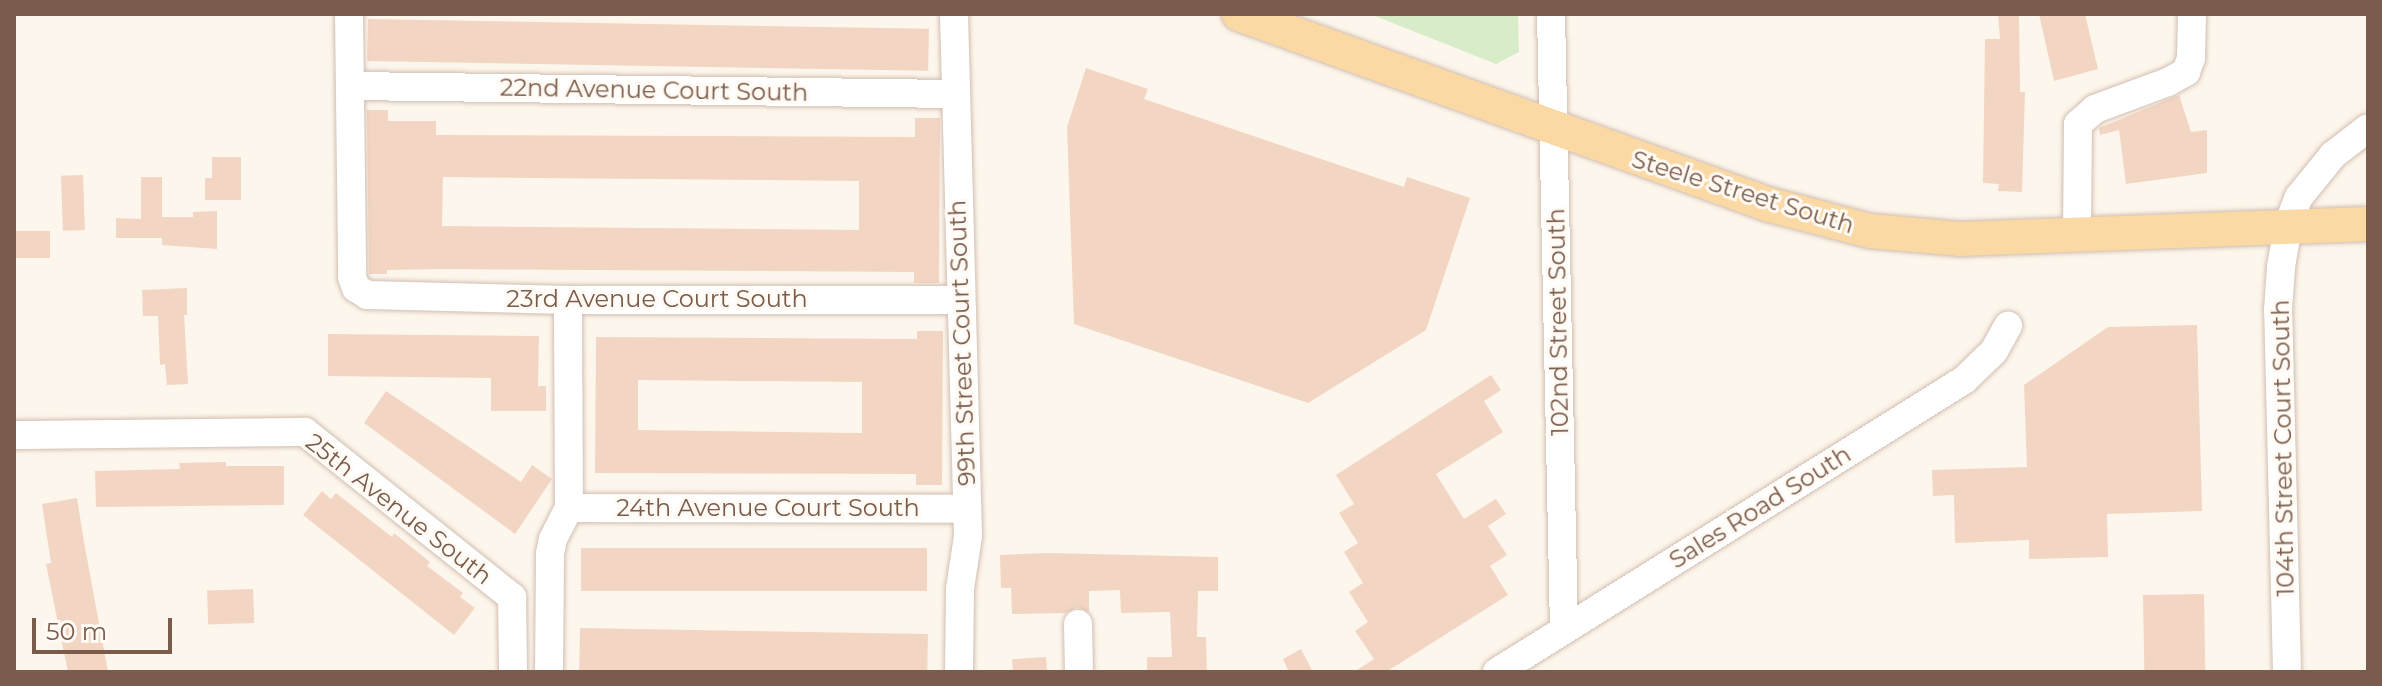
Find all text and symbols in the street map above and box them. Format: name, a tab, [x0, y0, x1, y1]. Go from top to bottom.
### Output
street label: 22nd Avenue Court South	[500, 73, 808, 107]
street label: Steele Street South	[1628, 144, 1858, 240]
street label: 99th Street Court South	[943, 200, 981, 486]
street label: 102nd Street South	[1542, 208, 1574, 436]
street label: 23rd Avenue Court South	[506, 285, 808, 313]
street label: 104th Street Court South	[2266, 299, 2300, 597]
street label: 25th Avenue South	[300, 427, 498, 591]
street label: Sales Road South	[1664, 439, 1856, 575]
street label: 24th Avenue Court South	[616, 494, 920, 522]
scale bar	[36, 602, 176, 652]
text: 50 m	[46, 617, 107, 646]

